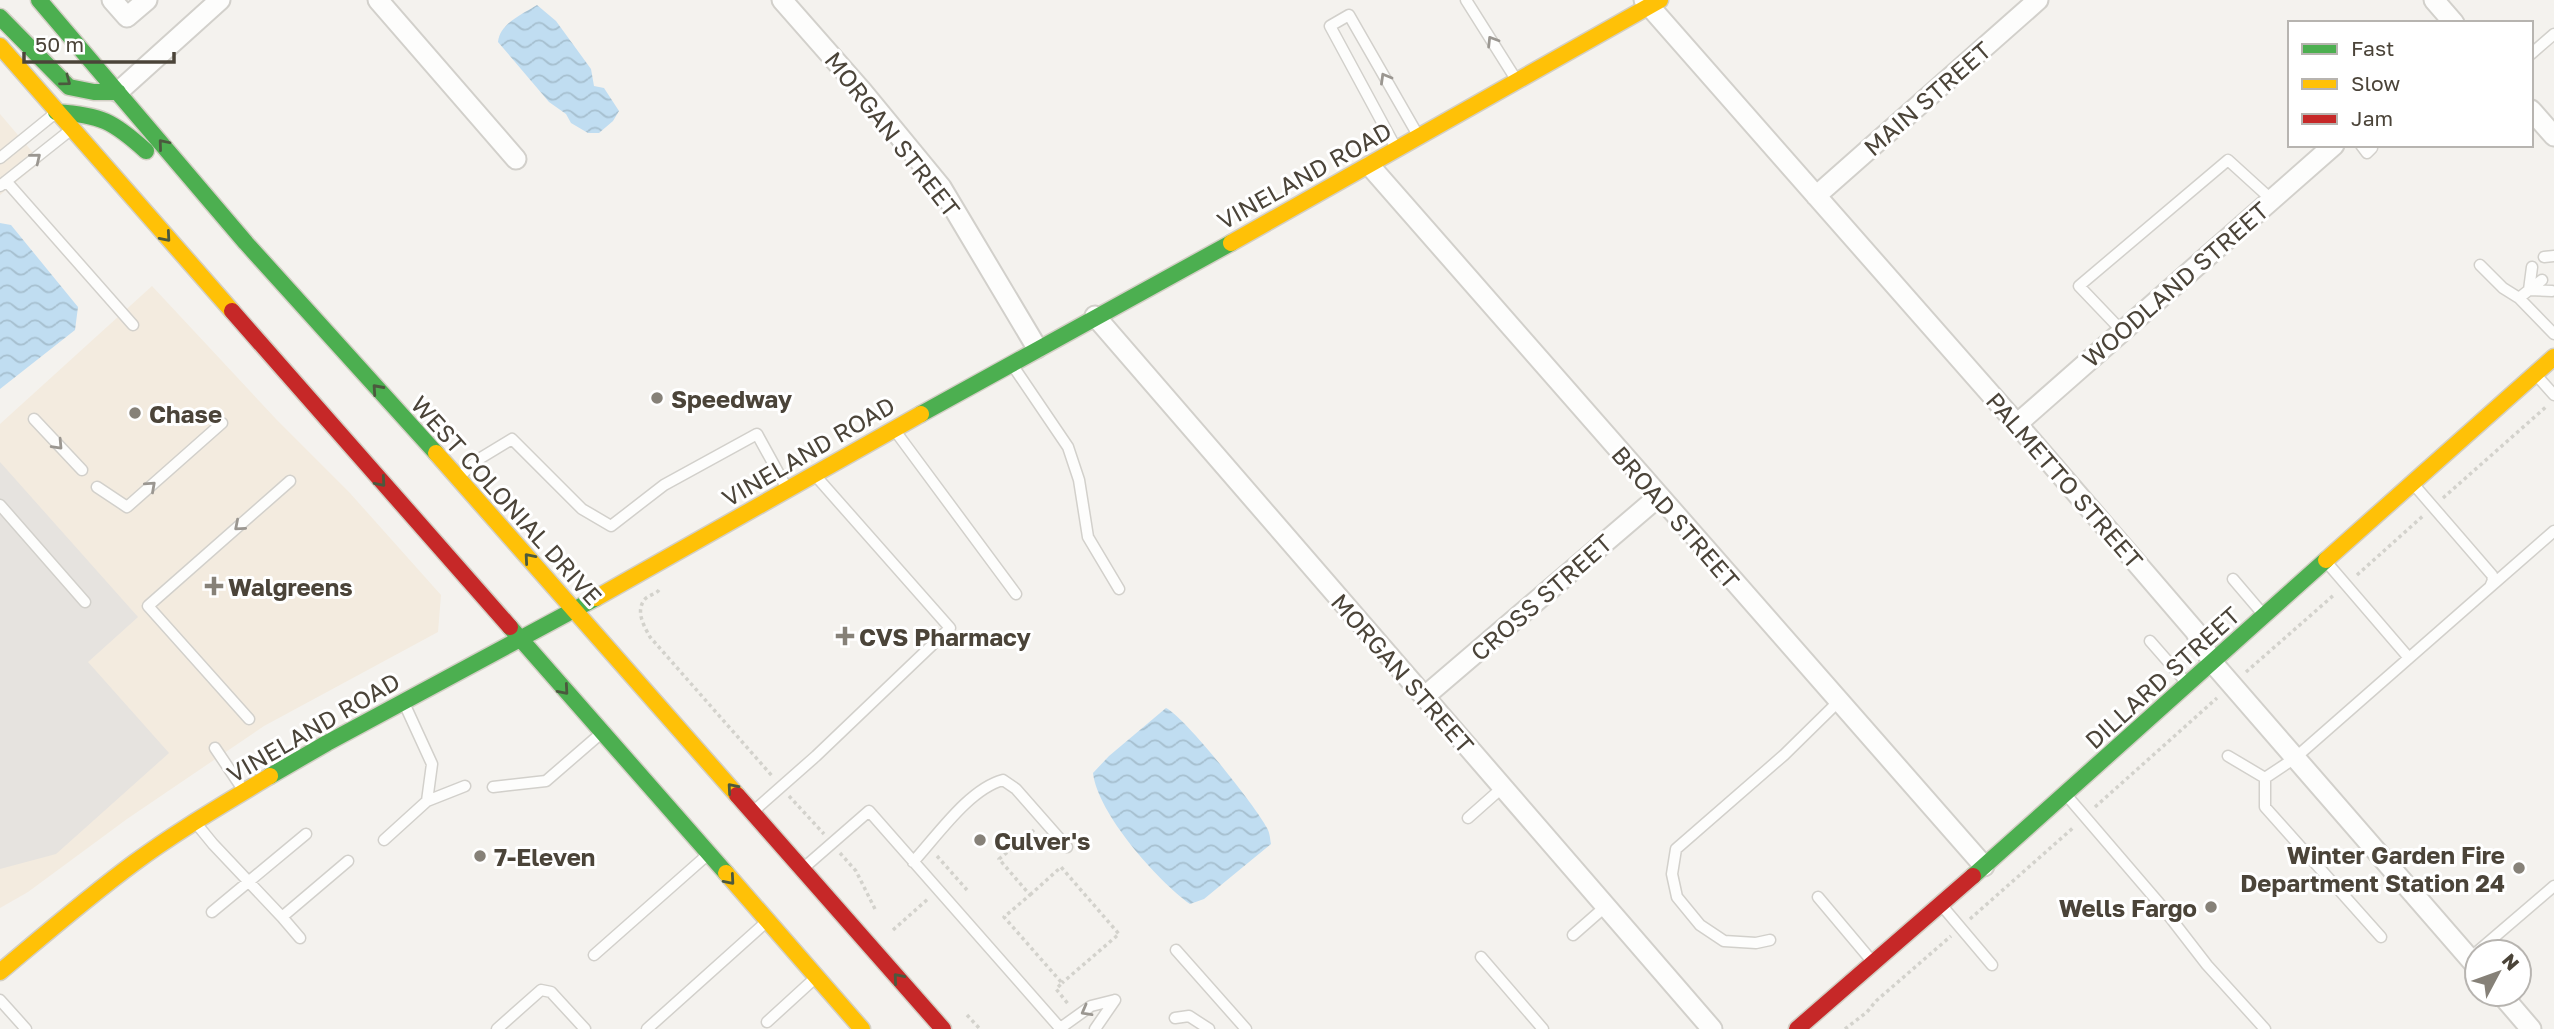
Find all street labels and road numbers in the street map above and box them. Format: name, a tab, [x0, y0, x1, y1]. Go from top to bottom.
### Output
street label: MAIN STREET	[1857, 35, 1997, 161]
street label: MORGAN STREET	[819, 45, 967, 223]
street label: VINELAND ROAD	[1212, 115, 1396, 235]
street label: WOODLAND STREET	[2076, 195, 2274, 373]
street label: PALMETTO STREET	[1981, 386, 2149, 574]
street label: WEST COLONIAL DRIVE	[406, 390, 608, 610]
street label: VINELAND ROAD	[717, 390, 899, 512]
street label: BROAD STREET	[1606, 440, 1746, 594]
street label: CROSS STREET	[1464, 528, 1618, 666]
street label: MORGAN STREET	[1326, 587, 1480, 759]
street label: DILLARD STREET	[2079, 600, 2245, 754]
street label: VINELAND ROAD	[222, 666, 404, 788]

